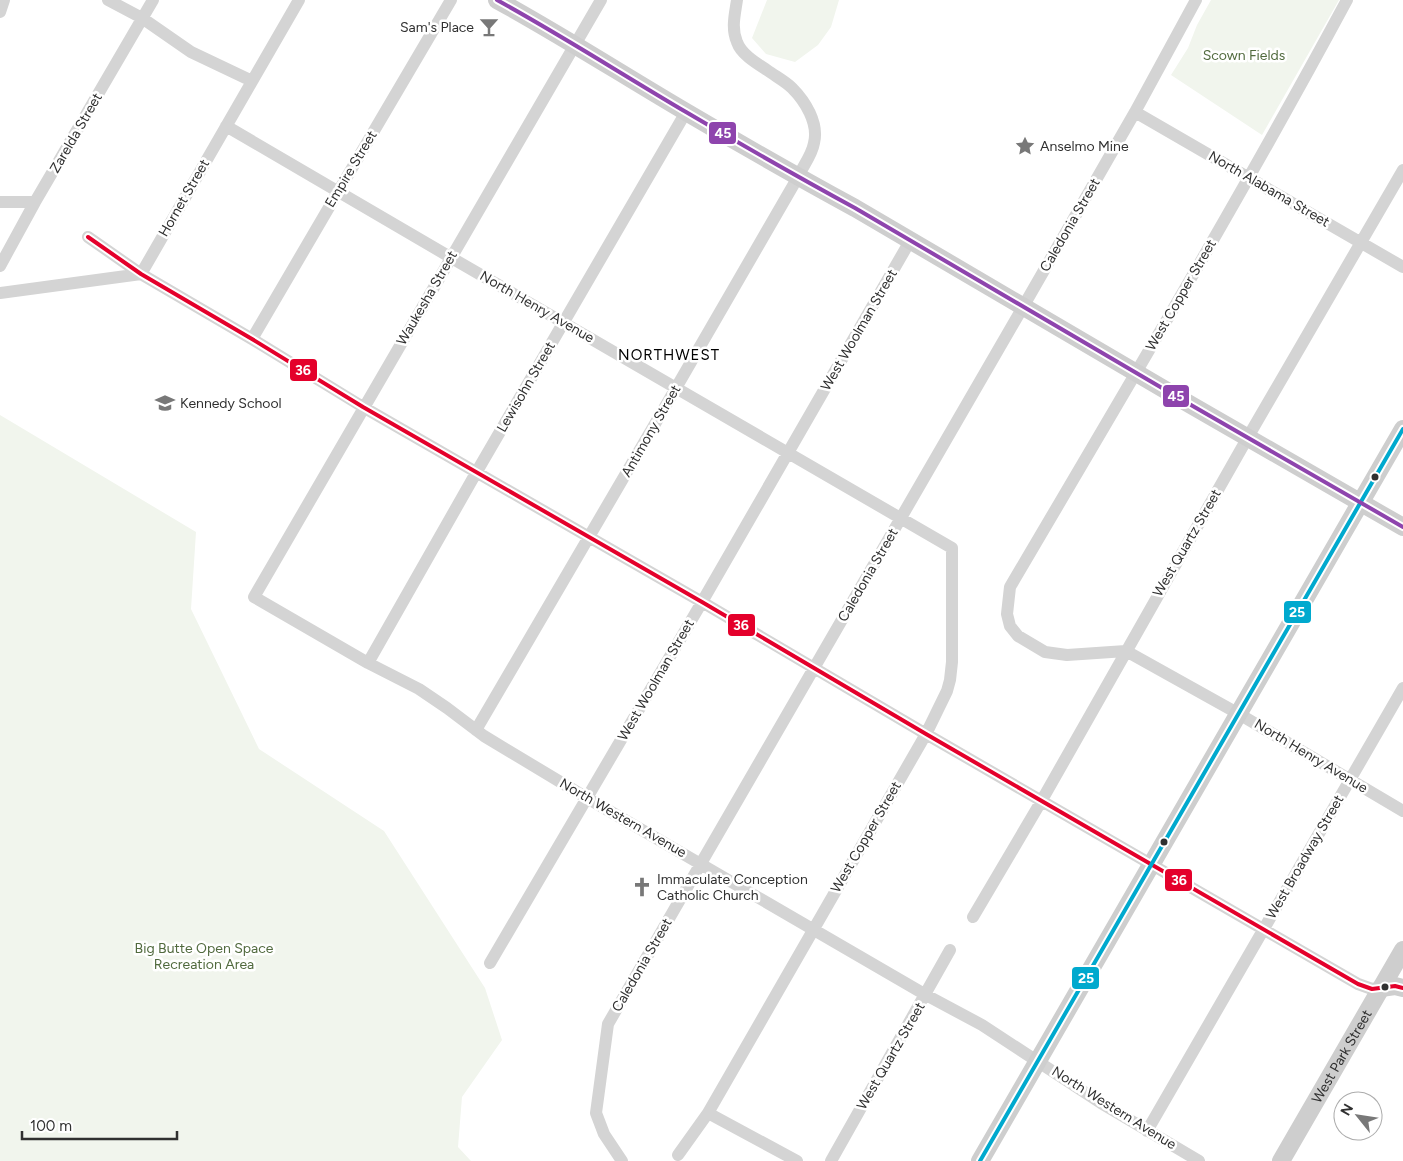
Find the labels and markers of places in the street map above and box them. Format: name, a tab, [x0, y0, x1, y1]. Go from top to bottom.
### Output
bar icon: Sam's Place	[478, 16, 500, 38]
place label: Sam's Place	[400, 19, 474, 36]
place icon: Anselmo Mine	[1014, 135, 1036, 157]
place label: Anselmo Mine	[1040, 138, 1129, 155]
school or university icon: Kennedy School	[154, 392, 176, 414]
place label: Kennedy School	[180, 395, 282, 412]
unlabelled marker	[1370, 472, 1380, 482]
unlabelled marker	[1159, 837, 1169, 847]
place label: Immaculate Conception Catholic Church	[657, 871, 808, 904]
church icon: Immaculate Conception Catholic Church	[631, 876, 653, 898]
unlabelled marker	[1380, 982, 1390, 992]

